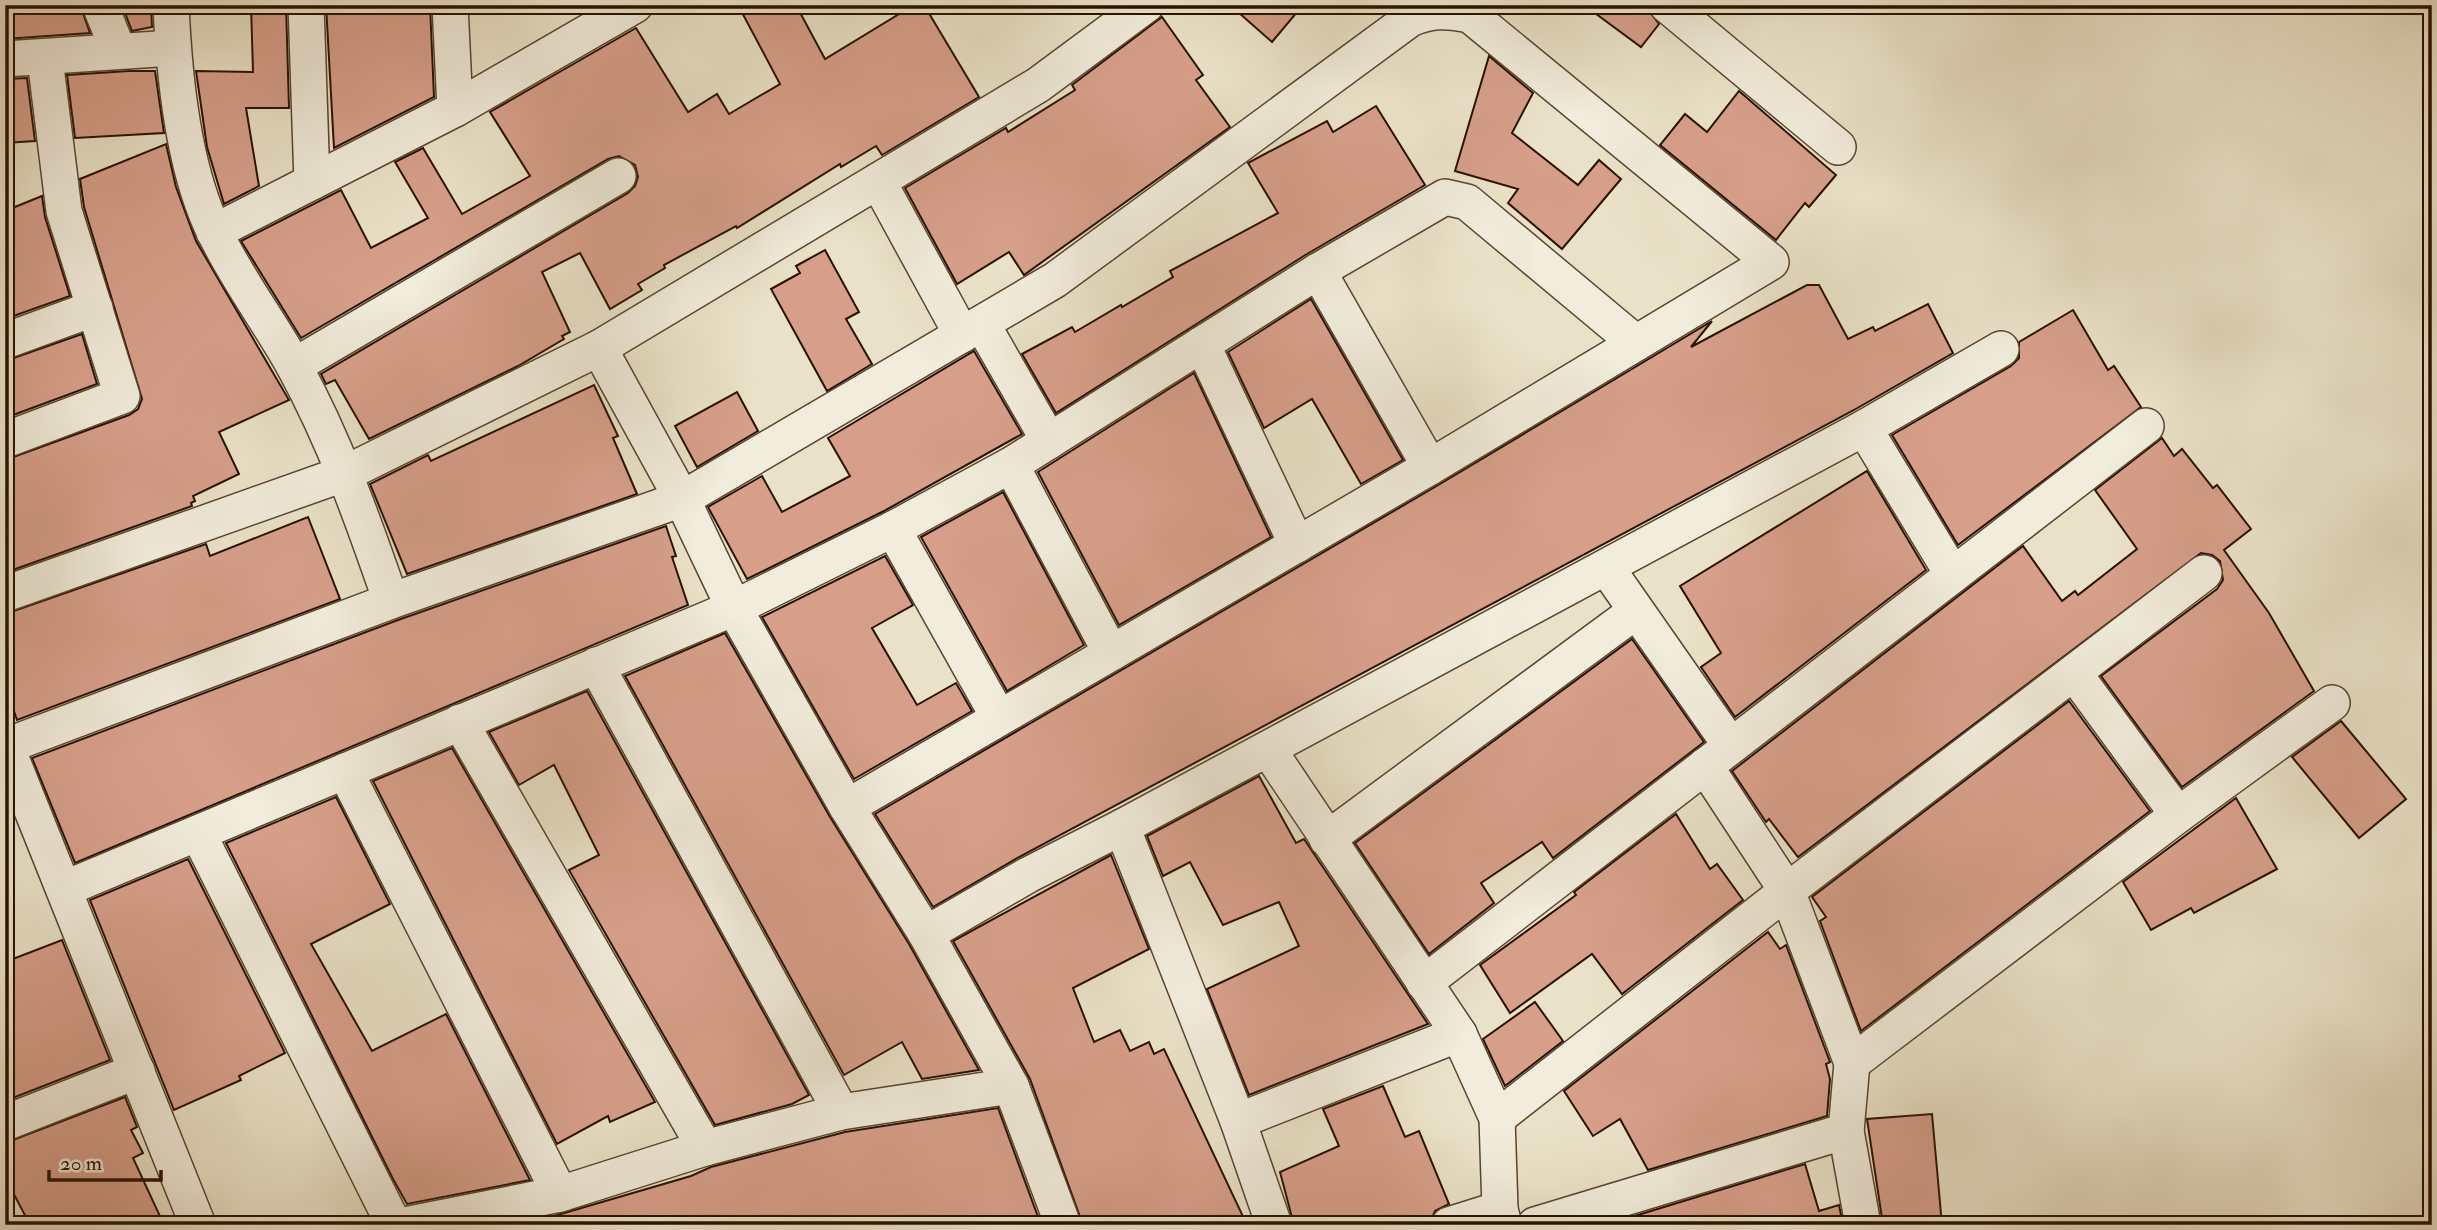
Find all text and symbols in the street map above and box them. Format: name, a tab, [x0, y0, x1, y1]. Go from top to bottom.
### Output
scale bar	[49, 1139, 161, 1183]
text: 20 m	[60, 1150, 102, 1177]

